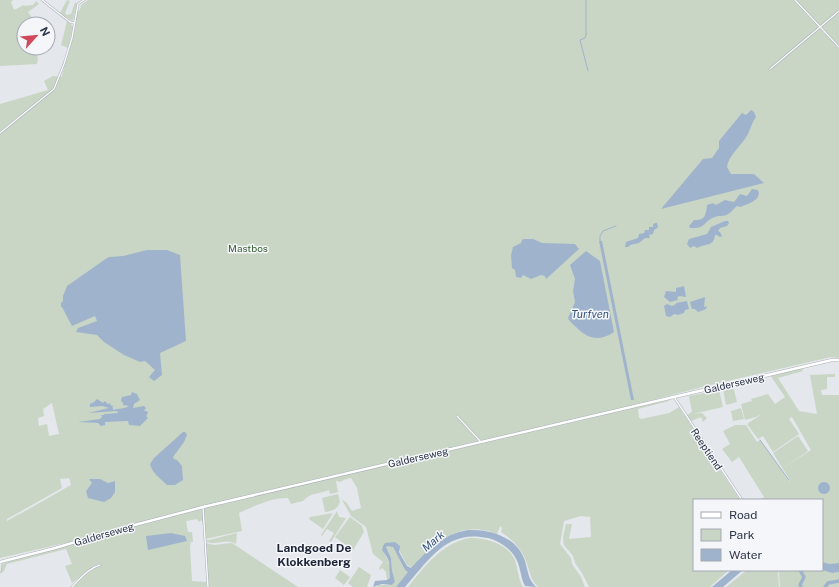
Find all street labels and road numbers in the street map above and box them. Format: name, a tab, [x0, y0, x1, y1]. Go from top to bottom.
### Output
street label: Galderseweg	[703, 370, 765, 396]
street label: Reeptiend	[689, 426, 725, 472]
street label: Galderseweg	[387, 444, 449, 470]
street label: Galderseweg	[73, 520, 135, 548]

